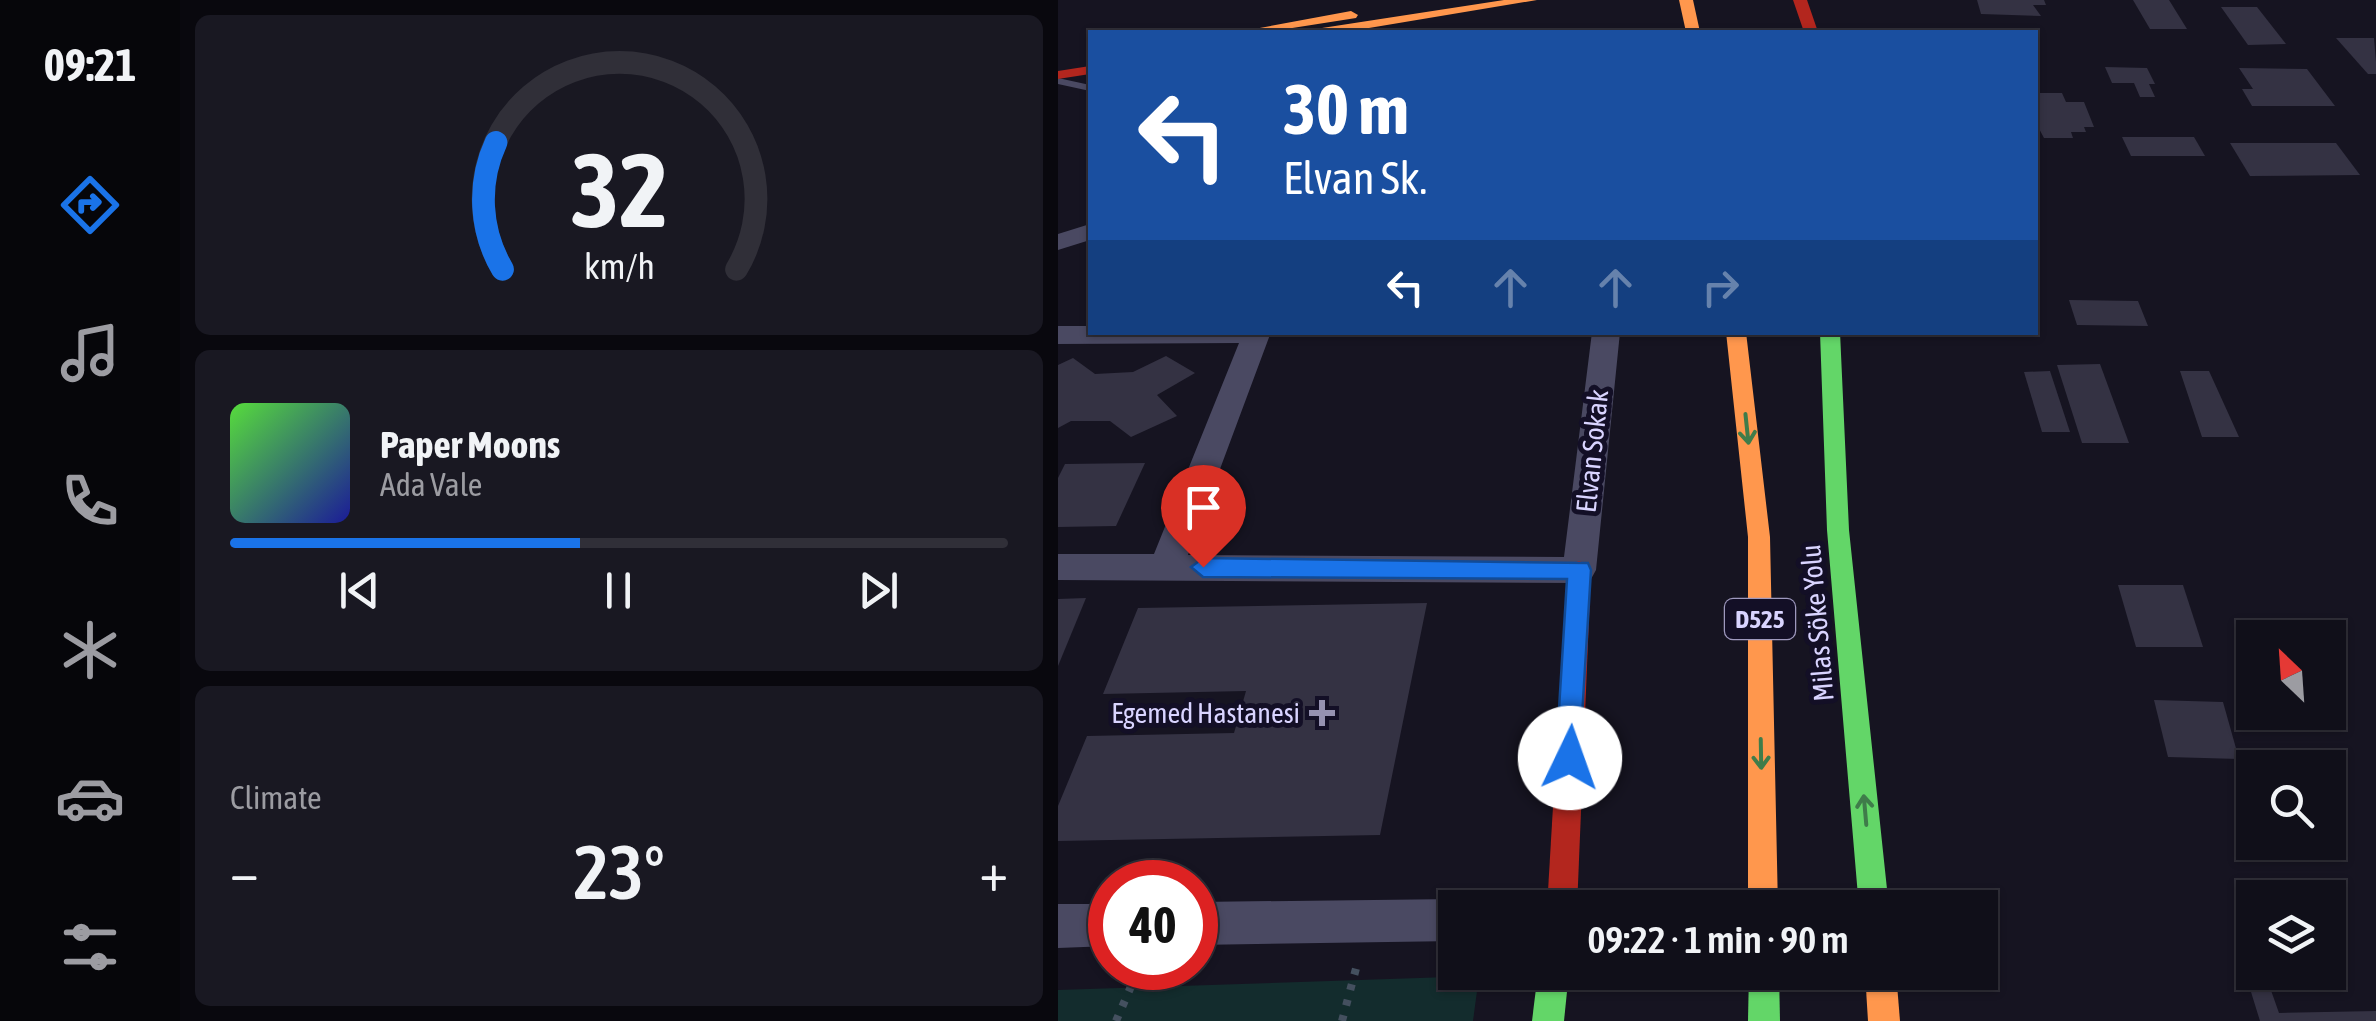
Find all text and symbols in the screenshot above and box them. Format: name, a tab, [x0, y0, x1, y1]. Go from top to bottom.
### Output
text: 09:21	[44, 39, 136, 91]
text: 30 m	[1283, 69, 1409, 149]
icon: left	[1118, 70, 1248, 200]
text: 32	[570, 130, 668, 249]
text: Elvan Sk.	[1283, 152, 1427, 204]
icon: directions	[55, 170, 125, 240]
text: km/h	[584, 246, 654, 287]
icon: left	[1378, 260, 1433, 315]
icon: ahead	[1483, 260, 1538, 315]
icon: ahead	[1588, 260, 1643, 315]
icon: right	[1693, 260, 1748, 315]
icon: music	[55, 318, 125, 388]
street label: Elvan Sokak	[1570, 388, 1614, 514]
one-way arrow	[1738, 413, 1757, 445]
text: Paper Moons	[380, 423, 560, 466]
pin	[1161, 465, 1246, 568]
icon: phone	[55, 466, 125, 536]
text: Ada Vale	[380, 466, 482, 503]
icon: arrive	[1176, 480, 1231, 535]
street label: Milas Söke Yolu	[1794, 543, 1840, 703]
icon: previous	[332, 563, 387, 618]
icon: pause	[591, 563, 646, 618]
icon: next	[851, 563, 906, 618]
road number: D525	[1725, 599, 1795, 639]
icon: climate	[55, 615, 125, 685]
north arrow	[2236, 620, 2346, 730]
map controls	[2236, 620, 2346, 990]
place label: Egemed Hastanesi	[1111, 697, 1300, 729]
marker: Egemed Hastanesi	[1309, 700, 1335, 726]
position arrow	[1518, 706, 1622, 810]
one-way arrow	[1752, 737, 1771, 769]
button: search	[2236, 750, 2346, 860]
icon: car	[55, 763, 125, 833]
text: Climate	[230, 779, 322, 816]
one-way arrow	[1855, 795, 1874, 827]
text: 23°	[573, 829, 665, 915]
text: −	[230, 840, 259, 903]
text: +	[979, 840, 1008, 903]
speed limit sign: 40	[1088, 860, 1218, 990]
button: layers	[2236, 880, 2346, 990]
icon: filters	[55, 912, 125, 982]
text: 09:22 · 1 min · 90 m	[1587, 918, 1849, 961]

